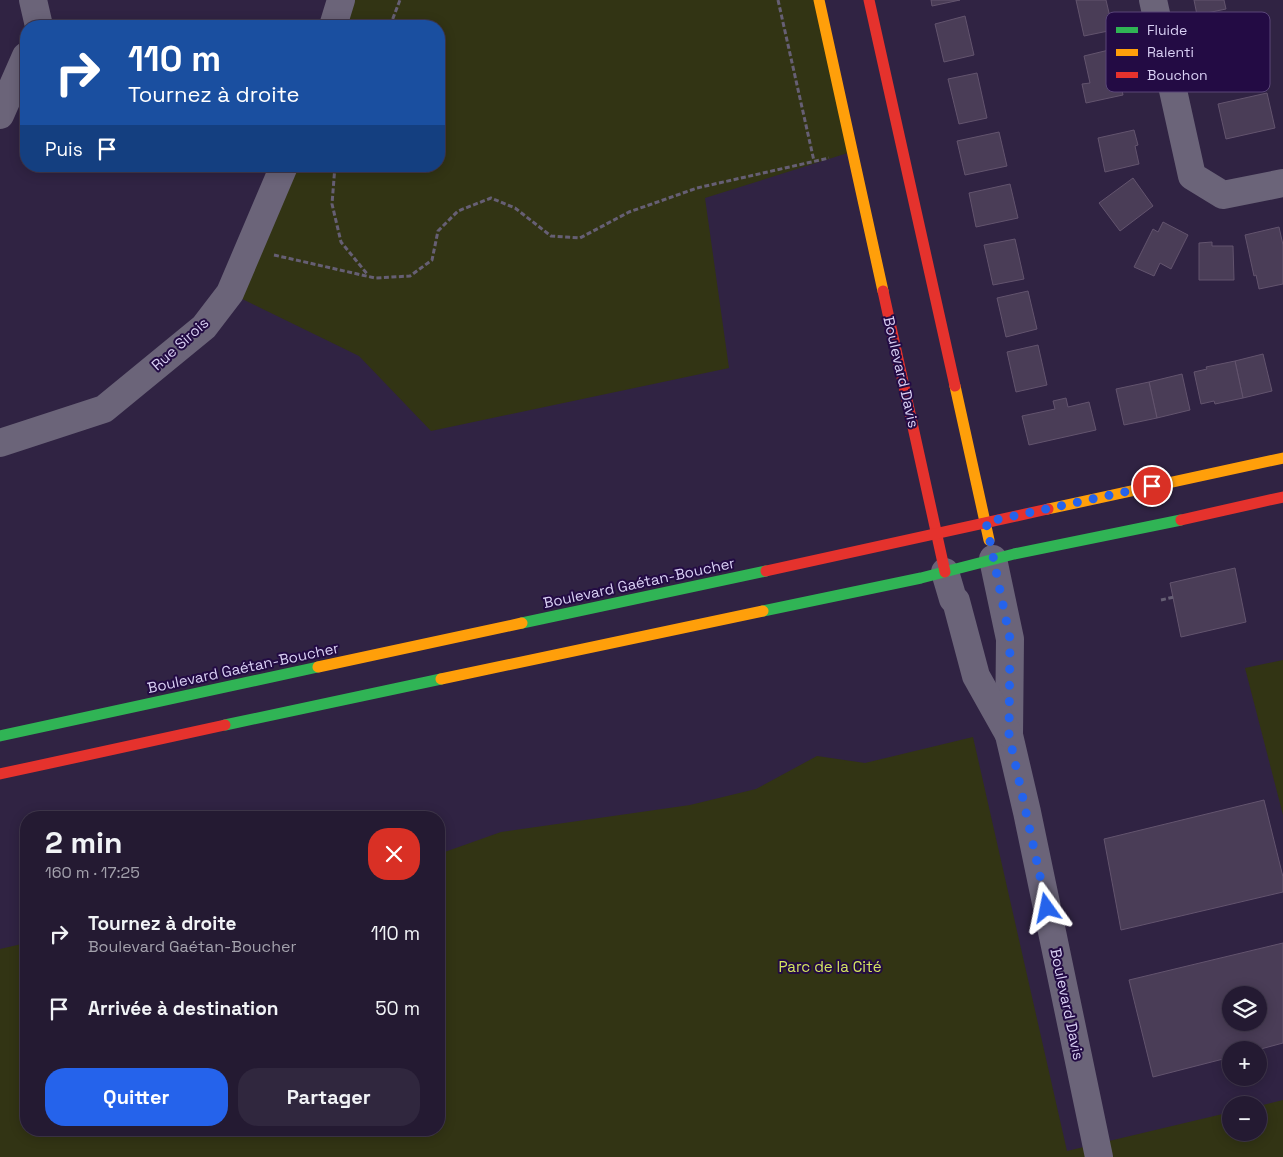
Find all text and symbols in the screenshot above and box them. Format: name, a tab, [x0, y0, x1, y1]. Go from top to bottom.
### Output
legend	[1106, 12, 1270, 92]
text: Fluide	[1147, 21, 1187, 39]
text: 110 m	[128, 37, 221, 81]
icon: right	[45, 40, 110, 105]
text: Ralenti	[1147, 43, 1194, 61]
text: Bouchon	[1147, 66, 1208, 84]
text: Tournez à droite	[128, 80, 299, 108]
icon: arrive	[93, 135, 121, 163]
text: Puis	[45, 137, 83, 162]
street label: Rue Sirois	[147, 313, 212, 374]
street label: Boulevard Davis	[879, 314, 924, 430]
pin	[1131, 465, 1173, 507]
icon: arrive	[1138, 472, 1166, 500]
street label: Boulevard Gaétan-Boucher	[541, 553, 737, 612]
street label: Boulevard Gaétan-Boucher	[145, 638, 341, 697]
text: 2 min	[45, 823, 123, 862]
button: close	[368, 828, 420, 880]
text: 160 m · 17:25	[45, 862, 140, 883]
position arrow	[1020, 881, 1072, 933]
text: Tournez à droite	[88, 911, 237, 936]
icon: right	[45, 920, 73, 948]
text: 110 m	[371, 921, 420, 946]
text: Boulevard Gaétan-Boucher	[88, 936, 297, 957]
street label: Boulevard Davis	[1046, 946, 1089, 1062]
park label: Parc de la Cité	[778, 957, 882, 976]
map controls	[1222, 986, 1267, 1141]
button: layers	[1222, 986, 1267, 1031]
icon: arrive	[45, 995, 73, 1023]
text: Arrivée à destination	[88, 996, 278, 1021]
text: 50 m	[375, 996, 420, 1021]
button: +	[1222, 1041, 1267, 1086]
button: Quitter	[45, 1068, 228, 1126]
button: Partager	[238, 1068, 420, 1126]
button: −	[1222, 1096, 1267, 1141]

